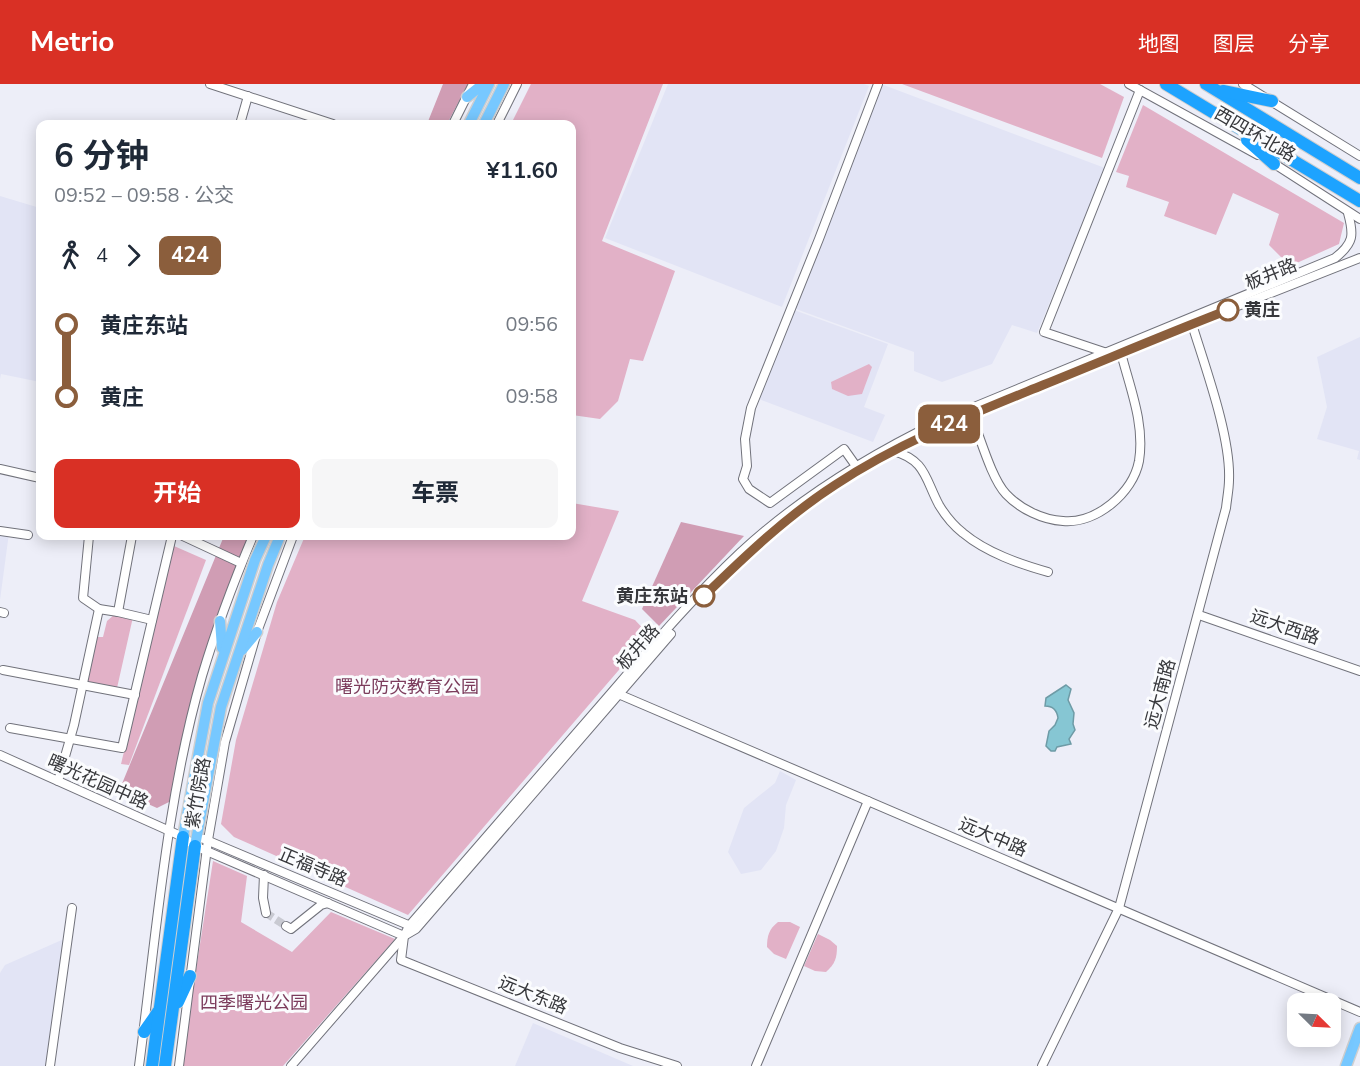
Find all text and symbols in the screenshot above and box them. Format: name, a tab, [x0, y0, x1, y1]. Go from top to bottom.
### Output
text: Metrio	[30, 23, 114, 61]
text: 地图	[1138, 30, 1180, 58]
text: 图层	[1213, 30, 1255, 58]
text: 分享	[1288, 30, 1330, 58]
street label: 西四环北路	[1210, 101, 1300, 167]
text: 6 分钟	[54, 134, 149, 179]
text: ¥11.60	[487, 156, 558, 186]
text: 09:52 – 09:58 · 公交	[54, 182, 234, 209]
icon: walk	[54, 239, 87, 272]
icon: forward	[117, 239, 150, 272]
text: 424	[171, 241, 209, 269]
text: 4	[96, 242, 108, 269]
street label: 板井路	[1241, 253, 1301, 295]
place label: 黄庄	[1244, 298, 1280, 322]
marker: 黄庄	[1217, 299, 1239, 321]
text: 黄庄东站	[100, 311, 188, 341]
text: 09:56	[505, 311, 558, 338]
text: 黄庄	[100, 383, 144, 413]
text: 09:58	[505, 383, 558, 410]
line badge: 424	[914, 404, 984, 444]
text: 424	[930, 410, 968, 438]
button: 开始	[54, 459, 300, 528]
button: 车票	[312, 459, 558, 528]
place label: 黄庄东站	[616, 584, 688, 608]
marker: 黄庄东站	[693, 585, 715, 607]
street label: 远大西路	[1247, 604, 1323, 650]
street label: 板井路	[611, 619, 665, 675]
street label: 远大南路	[1139, 656, 1181, 732]
park label: 曙光防灾教育公园	[335, 675, 479, 699]
street label: 曙光花园中路	[44, 749, 152, 815]
street label: 紫竹院路	[180, 755, 216, 831]
street label: 远大中路	[955, 812, 1031, 862]
street label: 正福寺路	[275, 842, 351, 892]
street label: 远大东路	[495, 970, 571, 1020]
park label: 四季曙光公园	[200, 991, 308, 1015]
north arrow	[1287, 993, 1341, 1047]
map controls	[1287, 993, 1341, 1047]

